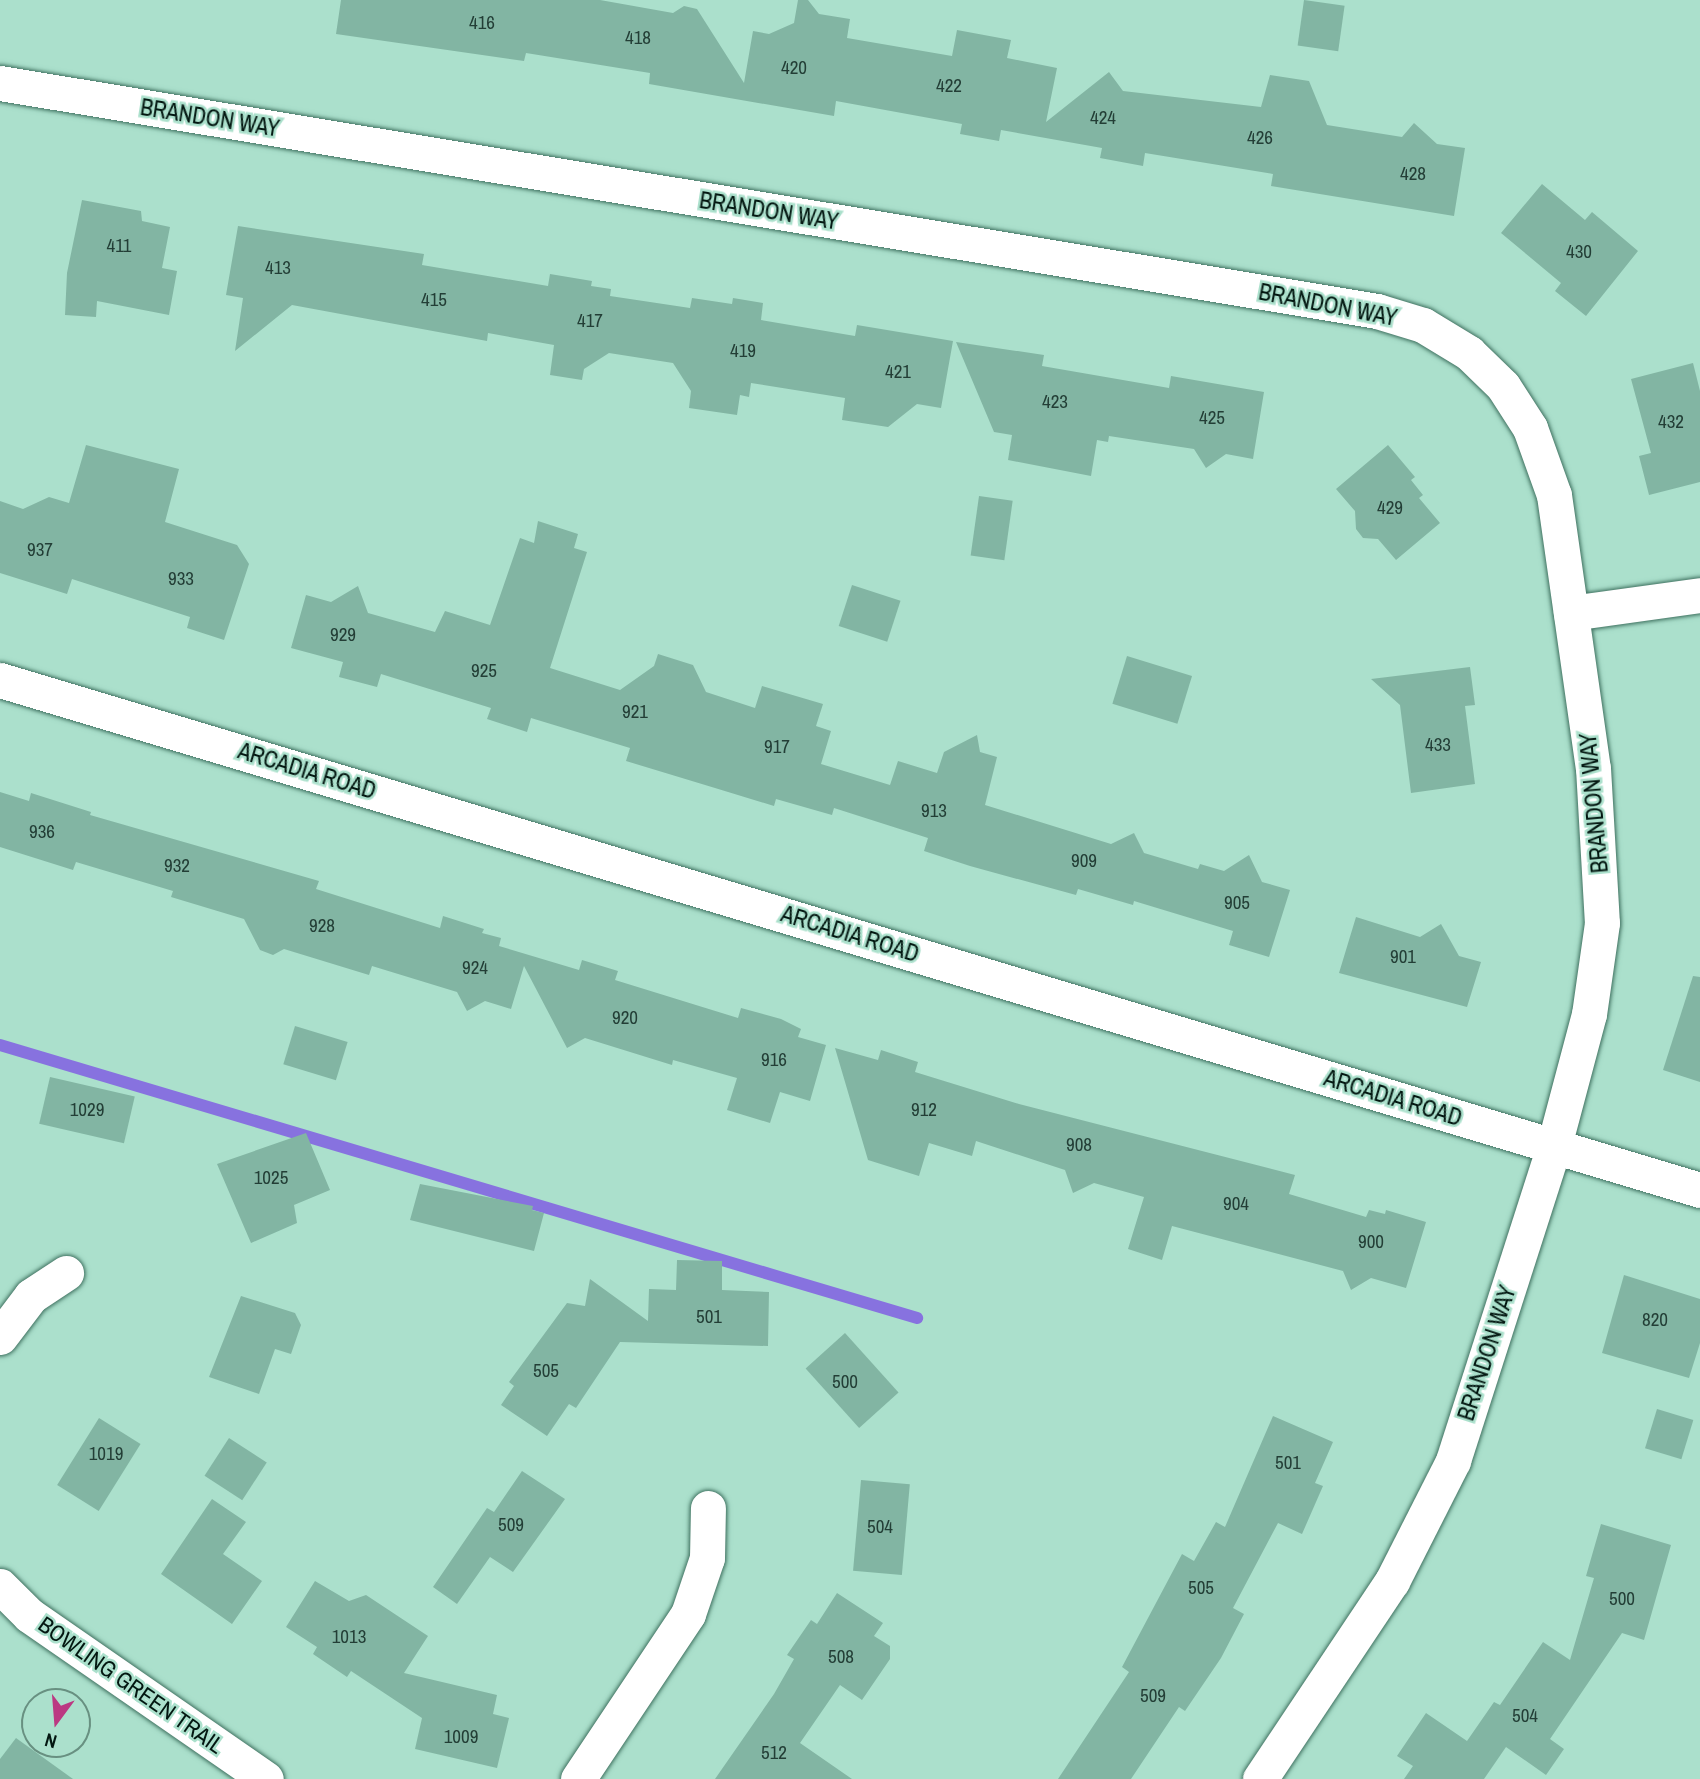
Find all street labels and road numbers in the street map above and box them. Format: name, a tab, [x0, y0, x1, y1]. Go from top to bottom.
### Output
street label: BRANDON WAY	[138, 93, 282, 143]
street label: BRANDON WAY	[697, 186, 841, 236]
street label: BRANDON WAY	[1256, 278, 1400, 332]
street label: BRANDON WAY	[1574, 732, 1614, 874]
street label: ARCADIA ROAD	[234, 737, 380, 805]
street label: ARCADIA ROAD	[777, 900, 923, 968]
street label: ARCADIA ROAD	[1320, 1064, 1466, 1132]
street label: BRANDON WAY	[1452, 1282, 1522, 1424]
street label: BOWLING GREEN TRAIL	[33, 1611, 229, 1759]

